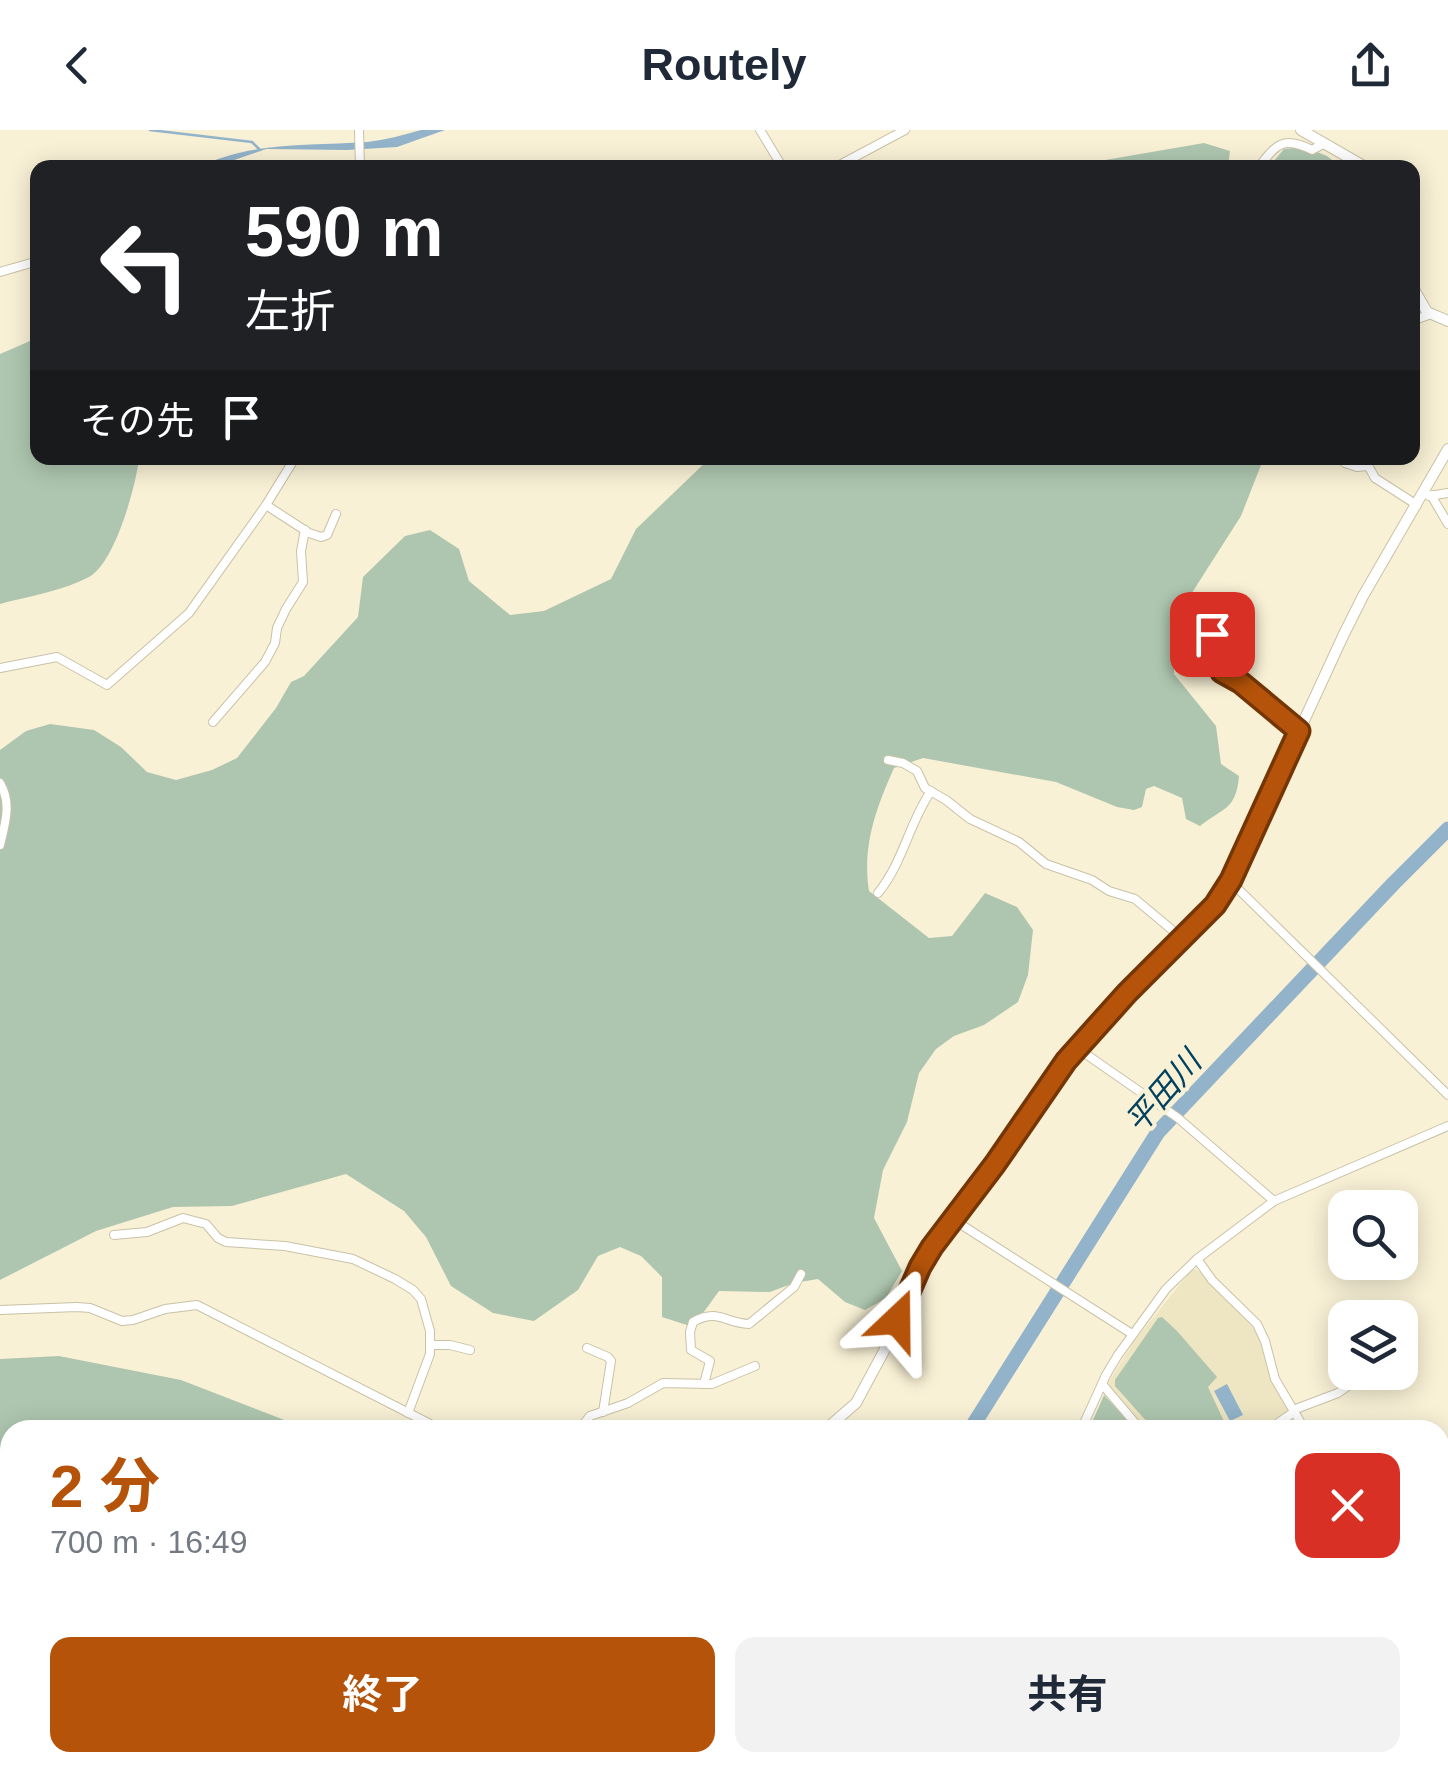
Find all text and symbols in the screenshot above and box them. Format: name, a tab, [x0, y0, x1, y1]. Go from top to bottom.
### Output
icon: back	[50, 38, 105, 93]
icon: share	[1343, 38, 1398, 93]
text: Routely	[641, 39, 807, 90]
text: 590 m	[245, 193, 443, 271]
icon: left	[80, 200, 210, 330]
text: 左折	[245, 286, 335, 337]
icon: arrive	[214, 390, 269, 445]
text: その先	[80, 400, 194, 442]
pin	[1170, 592, 1255, 677]
icon: arrive	[1185, 607, 1240, 662]
water label: 平田川	[1118, 1042, 1210, 1140]
map controls	[1328, 1190, 1418, 1390]
button: search	[1328, 1190, 1418, 1280]
position arrow	[845, 1268, 949, 1372]
button: layers	[1328, 1300, 1418, 1390]
text: 2 分	[50, 1453, 160, 1520]
button: close	[1295, 1453, 1400, 1558]
text: 700 m · 16:49	[50, 1524, 247, 1560]
button: 終了	[50, 1637, 715, 1752]
button: 共有	[735, 1637, 1400, 1752]

